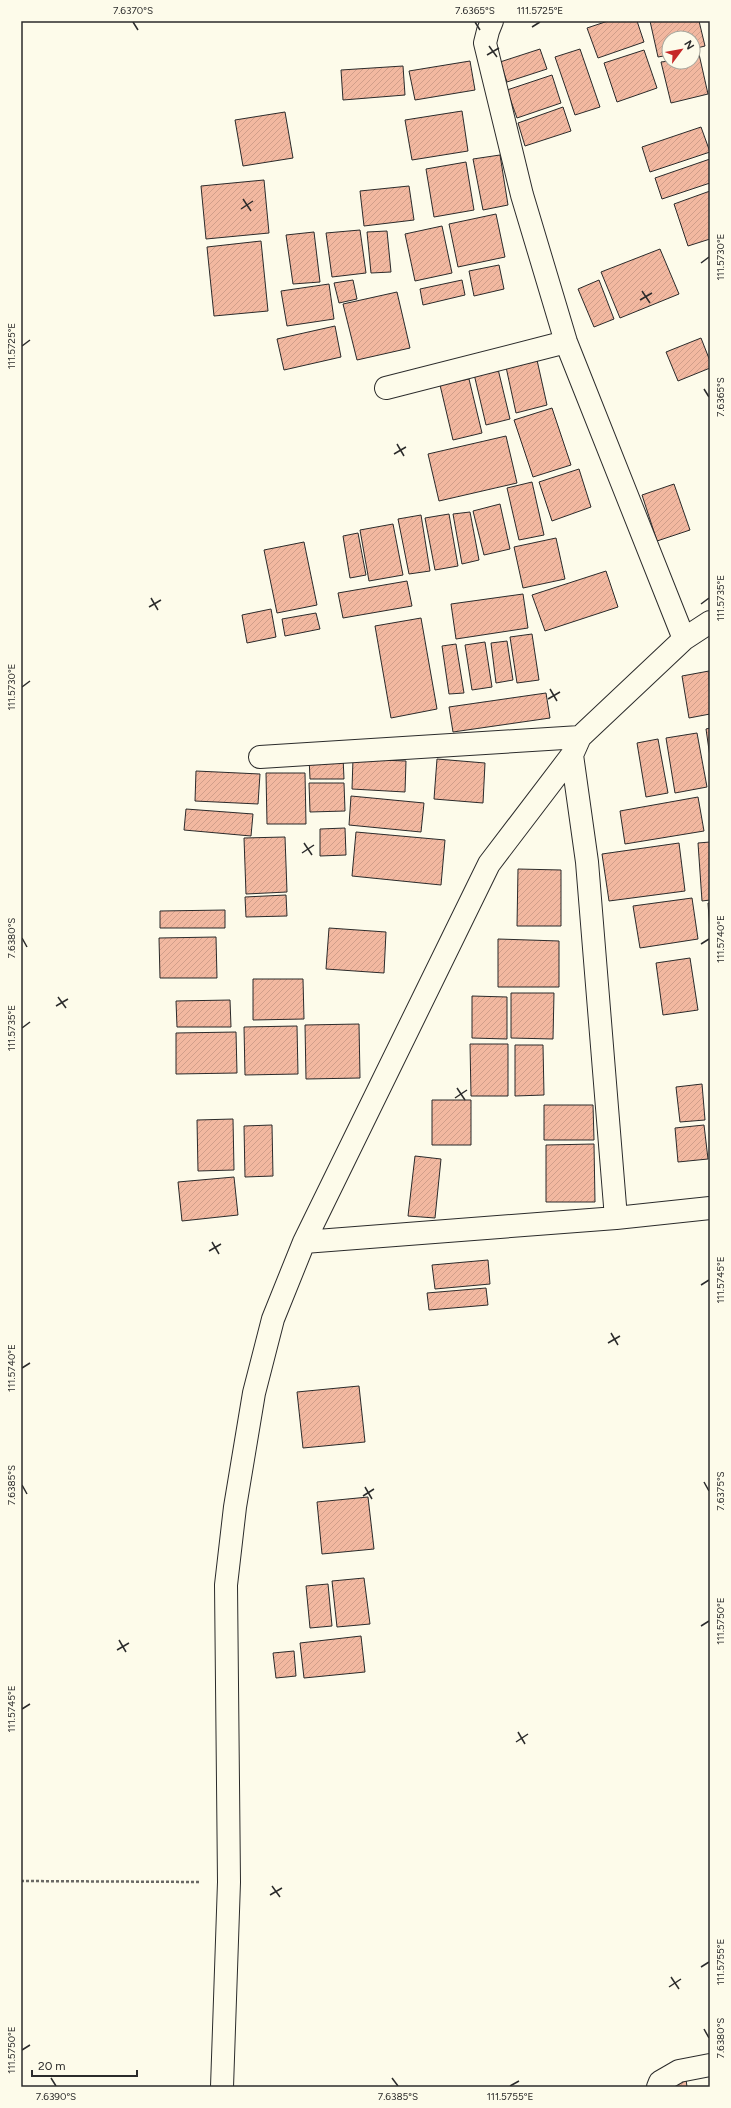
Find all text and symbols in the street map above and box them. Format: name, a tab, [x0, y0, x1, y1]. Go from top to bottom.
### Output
text: 7.6370°S	[113, 4, 153, 17]
text: 7.6365°S	[455, 4, 495, 17]
text: 111.5725°E	[517, 4, 563, 17]
north arrow	[661, 30, 701, 70]
text: N	[681, 38, 697, 52]
text: 111.5730°E	[714, 233, 727, 281]
text: 111.5725°E	[5, 323, 18, 369]
text: 7.6365°S	[714, 377, 727, 417]
text: 111.5735°E	[714, 575, 727, 621]
text: 111.5730°E	[5, 663, 18, 711]
text: 111.5740°E	[714, 915, 727, 963]
text: 7.6380°S	[5, 918, 18, 958]
text: 111.5735°E	[5, 1005, 18, 1051]
text: 111.5745°E	[714, 1256, 727, 1304]
text: 111.5740°E	[5, 1344, 18, 1392]
text: 7.6385°S	[5, 1465, 18, 1505]
text: 7.6375°S	[714, 1471, 727, 1511]
text: 111.5750°E	[714, 1597, 727, 1645]
text: 111.5745°E	[5, 1685, 18, 1733]
text: 111.5755°E	[714, 1939, 727, 1985]
text: 7.6380°S	[714, 2018, 727, 2058]
text: 111.5750°E	[5, 2026, 18, 2074]
scale bar	[32, 2052, 137, 2078]
text: 20 m	[38, 2059, 66, 2073]
text: 7.6390°S	[36, 2090, 76, 2103]
text: 7.6385°S	[378, 2090, 418, 2103]
text: 111.5755°E	[487, 2090, 533, 2103]

